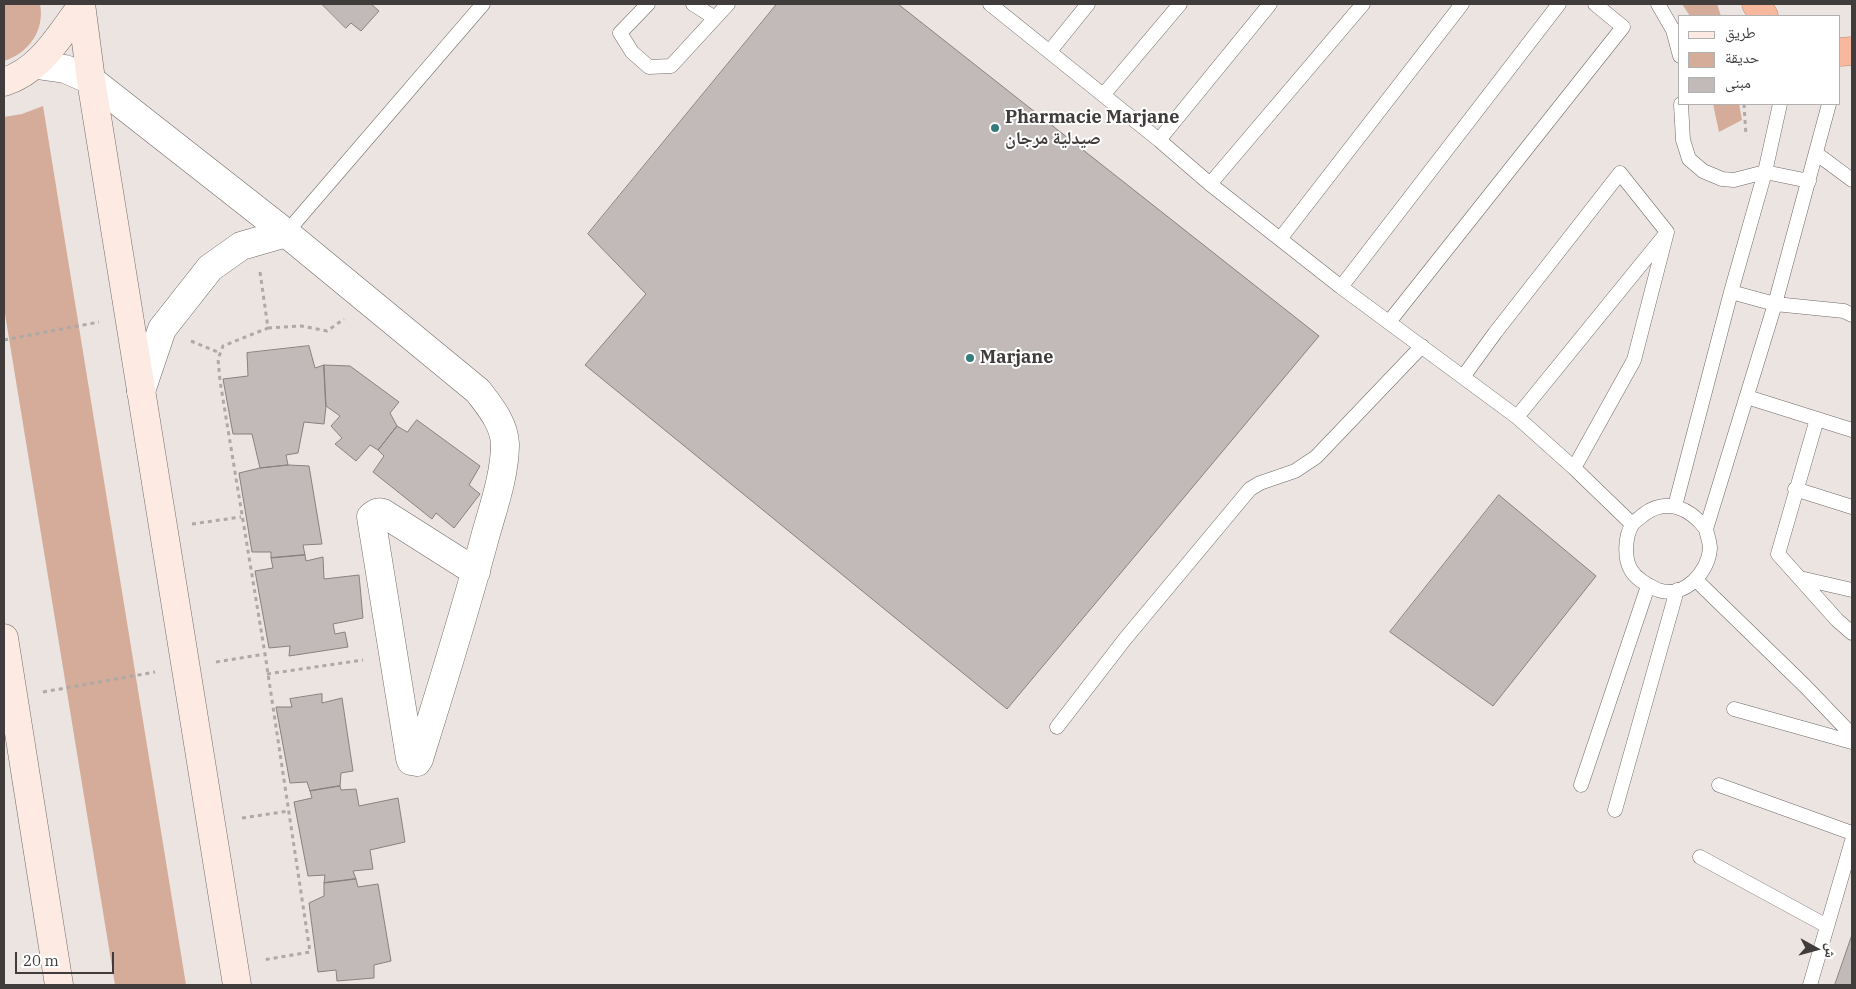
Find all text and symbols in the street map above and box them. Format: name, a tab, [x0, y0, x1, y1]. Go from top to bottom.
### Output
legend	[1678, 15, 1841, 105]
text: طريق	[1725, 23, 1756, 42]
text: حديقة	[1725, 48, 1759, 67]
text: مبنى	[1725, 73, 1751, 92]
place label: Pharmacie Marjane صيدلية مرجان	[1005, 107, 1179, 150]
marker: Pharmacie Marjane صيدلية مرجان	[989, 122, 1001, 134]
place label: Marjane	[980, 347, 1053, 369]
marker: Marjane	[964, 352, 976, 364]
north arrow	[1791, 924, 1841, 974]
scale bar	[18, 942, 116, 974]
text: ش	[1821, 942, 1841, 959]
text: 20 m	[23, 951, 59, 970]

